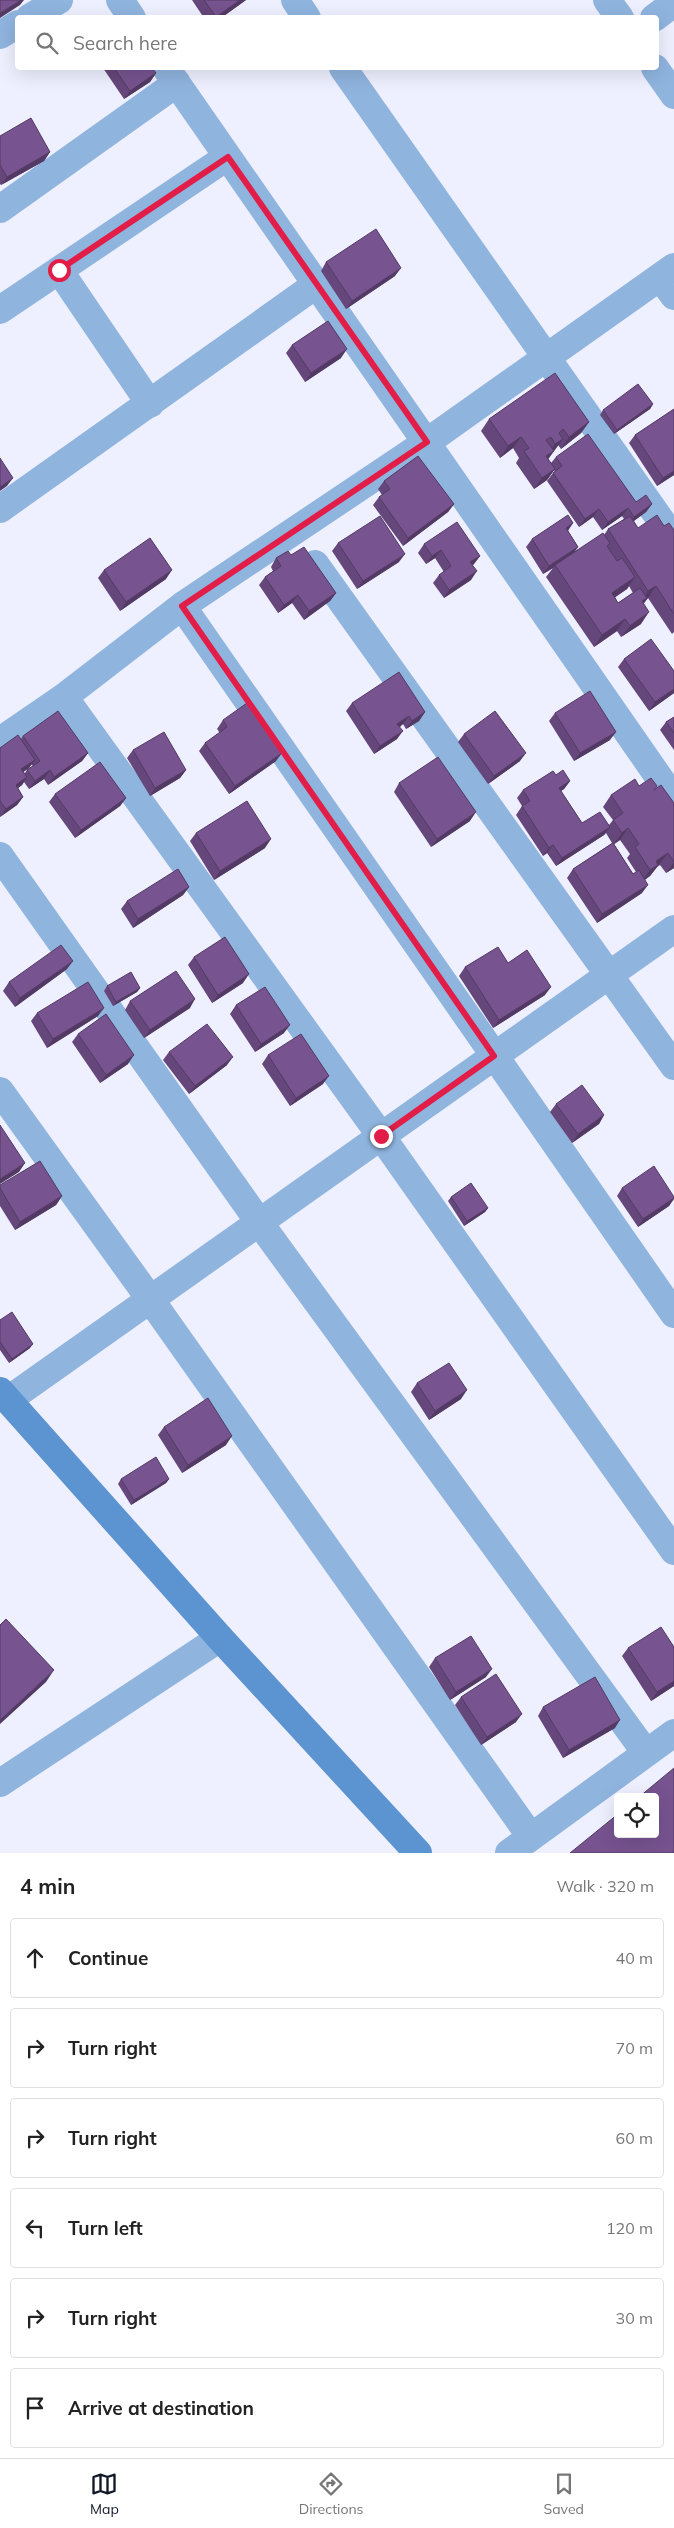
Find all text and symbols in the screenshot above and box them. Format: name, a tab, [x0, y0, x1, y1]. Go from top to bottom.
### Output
search box	[15, 15, 659, 70]
icon: search	[33, 29, 61, 57]
text: Search here	[73, 31, 177, 55]
route start	[48, 259, 71, 282]
route end	[370, 1125, 393, 1148]
map controls	[614, 1793, 659, 1838]
button: locate	[614, 1793, 659, 1838]
text: 4 min	[20, 1873, 75, 1899]
text: Walk · 320 m	[556, 1876, 654, 1896]
icon: ahead	[21, 1944, 49, 1972]
text: Continue	[68, 1946, 148, 1970]
text: 40 m	[616, 1948, 653, 1968]
icon: right	[21, 2034, 49, 2062]
text: Turn right	[68, 2036, 157, 2060]
text: 70 m	[616, 2038, 653, 2058]
icon: right	[21, 2124, 49, 2152]
text: Turn right	[68, 2126, 157, 2150]
text: 60 m	[616, 2128, 653, 2148]
icon: left	[21, 2214, 49, 2242]
text: Turn left	[68, 2216, 143, 2240]
text: 120 m	[606, 2218, 653, 2238]
icon: right	[21, 2304, 49, 2332]
text: Turn right	[68, 2306, 157, 2330]
text: 30 m	[616, 2308, 653, 2328]
icon: arrive	[21, 2394, 49, 2422]
text: Arrive at destination	[68, 2396, 254, 2420]
tab: Map	[90, 2470, 119, 2518]
tab: Directions	[299, 2470, 364, 2518]
tab: Saved	[544, 2470, 584, 2518]

